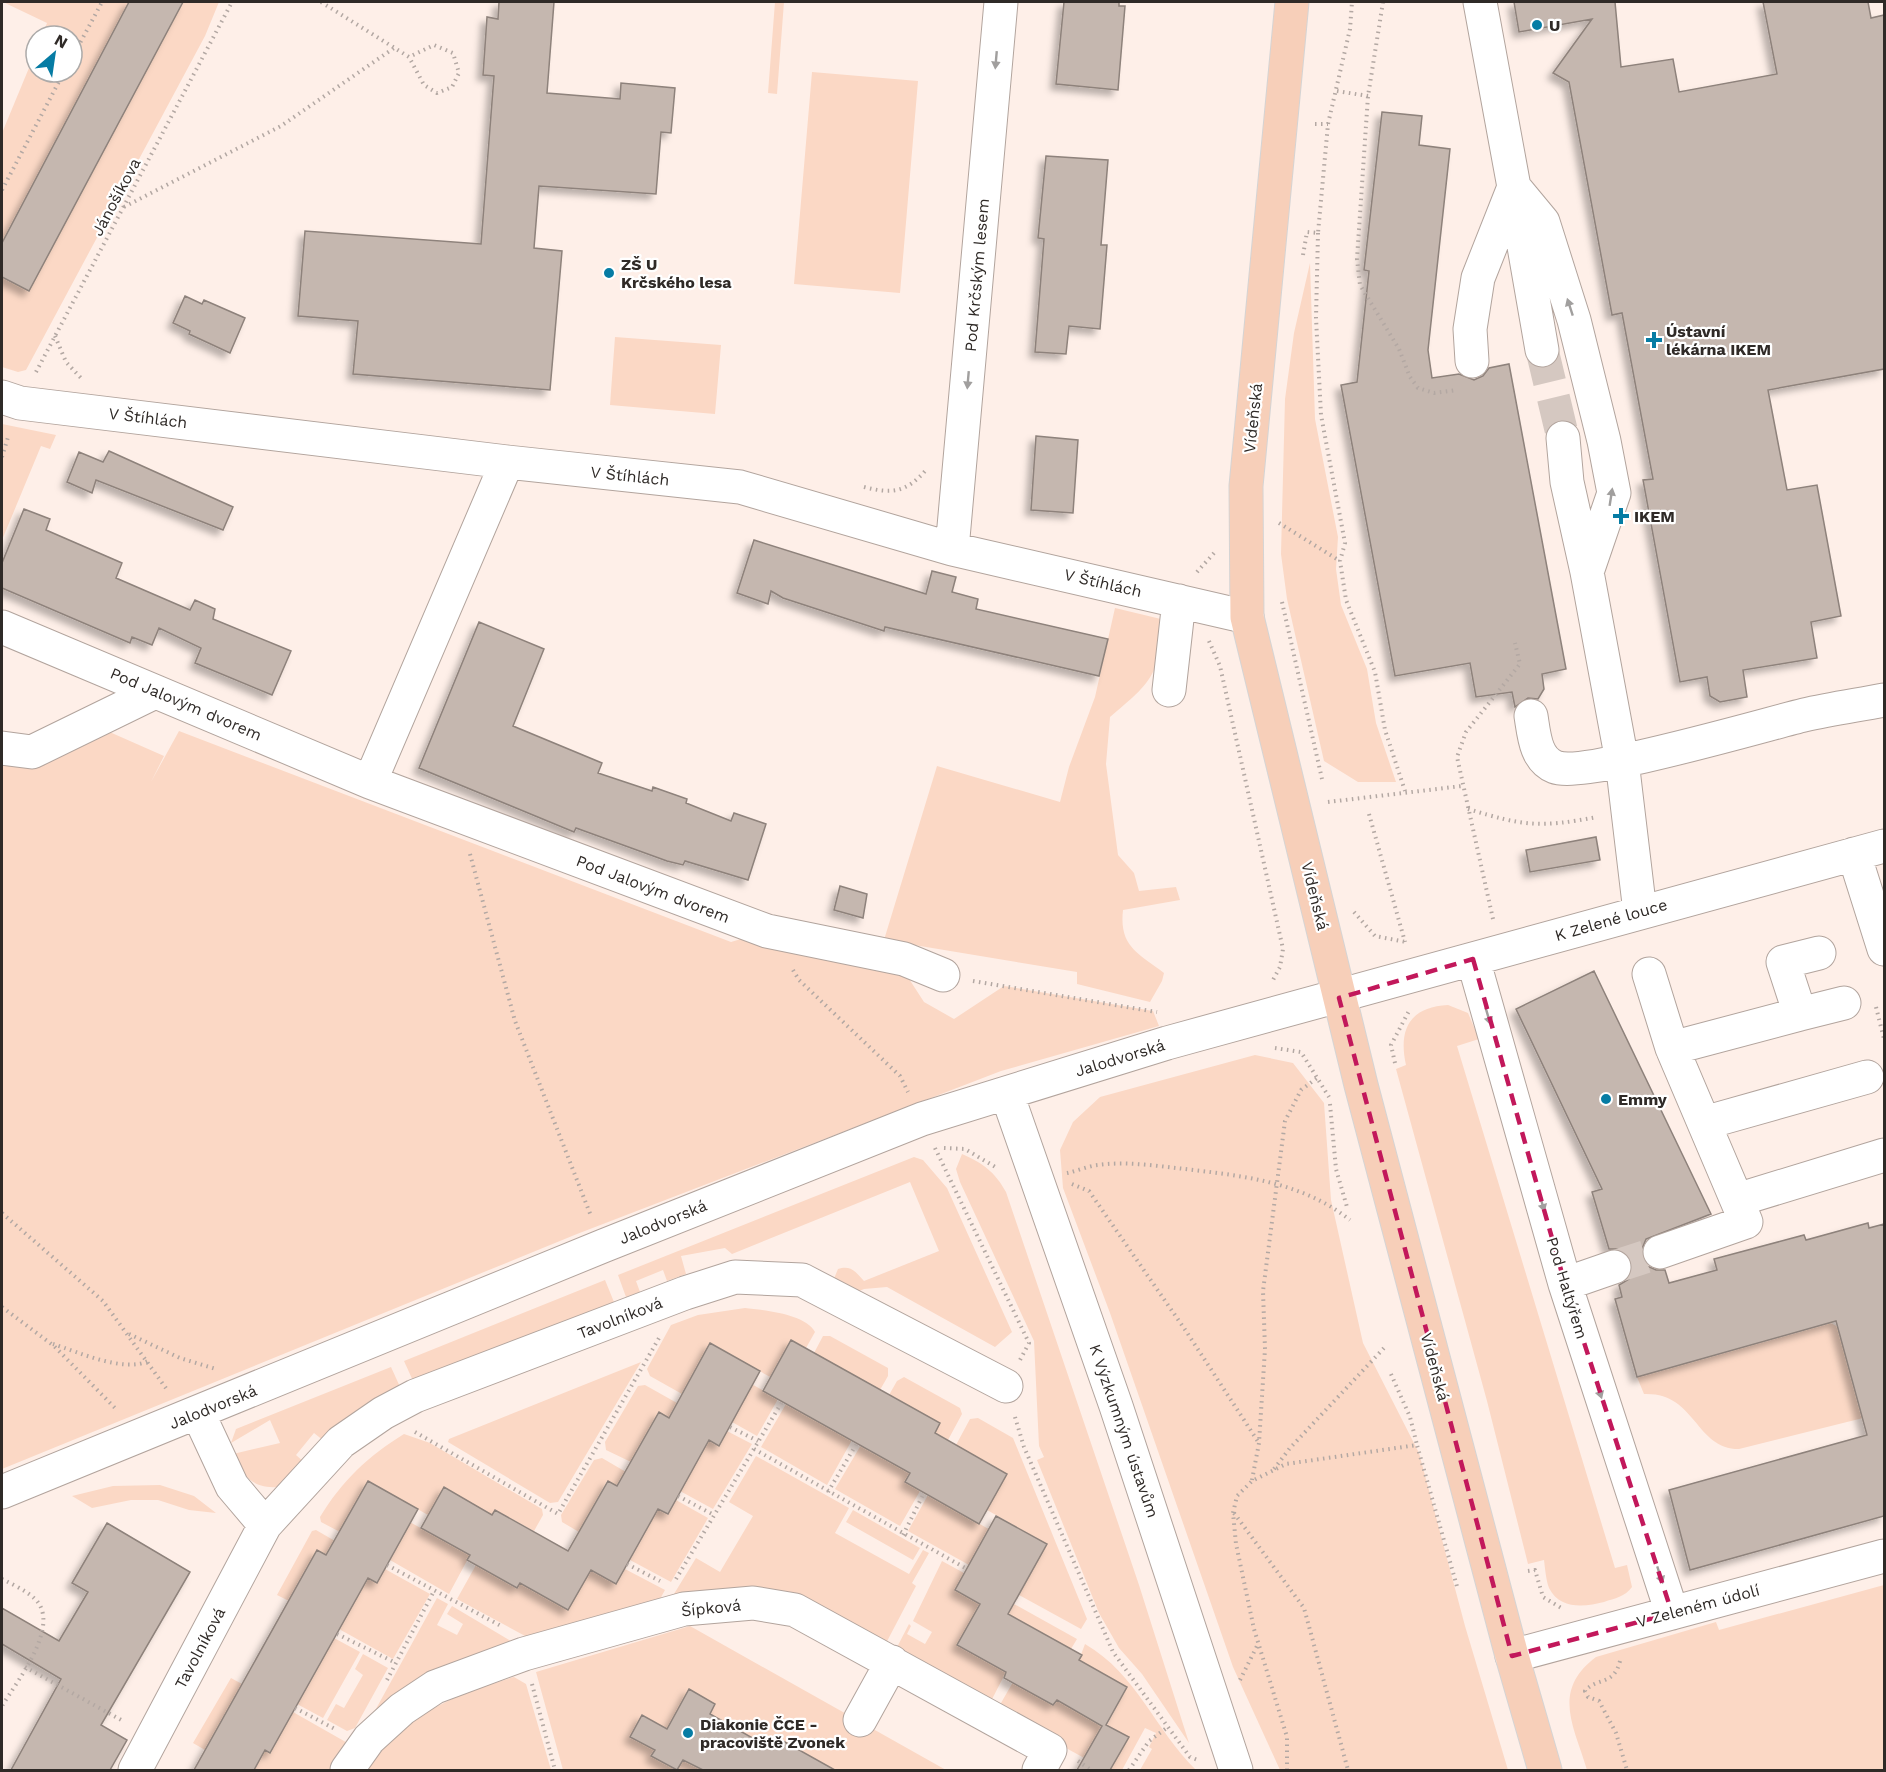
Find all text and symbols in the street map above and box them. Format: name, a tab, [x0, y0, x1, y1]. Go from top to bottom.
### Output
place label: U	[1549, 16, 1560, 35]
marker: U	[1530, 18, 1544, 32]
north arrow	[24, 24, 84, 84]
text: N	[51, 30, 71, 53]
one-way arrow	[991, 50, 1001, 69]
street label: Jánošíkova	[88, 155, 144, 239]
street label: Pod Krčským lesem	[961, 197, 993, 353]
place label: ZŠ U Krčského lesa	[621, 255, 732, 292]
marker: ZŠ U Krčského lesa	[602, 266, 616, 280]
one-way arrow	[1565, 298, 1575, 316]
place label: Ústavní lékárna IKEM	[1666, 322, 1771, 359]
marker: Ústavní lékárna IKEM	[1647, 333, 1661, 347]
one-way arrow	[963, 370, 973, 389]
street label: Vídeňská	[1240, 382, 1266, 454]
street label: V Štíhlách	[108, 404, 188, 432]
street label: V Štíhlách	[590, 462, 670, 490]
one-way arrow	[1606, 487, 1615, 506]
marker: IKEM	[1612, 507, 1630, 525]
place label: IKEM	[1634, 507, 1675, 526]
street label: V Štíhlách	[1062, 565, 1144, 601]
street label: Pod Jalovým dvorem	[107, 663, 265, 745]
street label: Pod Jalovým dvorem	[574, 851, 732, 927]
street label: Vídeňská	[1297, 860, 1333, 932]
street label: K Zelené louce	[1553, 895, 1669, 945]
one-way arrow	[1484, 1007, 1494, 1025]
street label: Jalodvorská	[1073, 1035, 1167, 1081]
place label: Emmy	[1618, 1090, 1668, 1109]
marker: Emmy	[1599, 1092, 1613, 1106]
one-way arrow	[1537, 1194, 1547, 1212]
street label: Jalodvorská	[616, 1196, 710, 1248]
street label: Pod Haltýřem	[1542, 1235, 1592, 1341]
street label: Tavolníková	[575, 1293, 665, 1343]
street label: Vídeňská	[1417, 1331, 1453, 1403]
street label: K Výzkumným ústavům	[1085, 1342, 1163, 1520]
street label: Jalodvorská	[166, 1381, 260, 1433]
one-way arrow	[1595, 1381, 1605, 1399]
one-way arrow	[1656, 1566, 1665, 1584]
street label: V Zeleném údolí	[1634, 1580, 1762, 1632]
street label: Šípková	[680, 1595, 742, 1621]
street label: Tavolníková	[171, 1604, 229, 1692]
place label: Diakonie ČCE - pracoviště Zvonek	[700, 1715, 845, 1752]
marker: Diakonie ČCE - pracoviště Zvonek	[681, 1726, 695, 1740]

